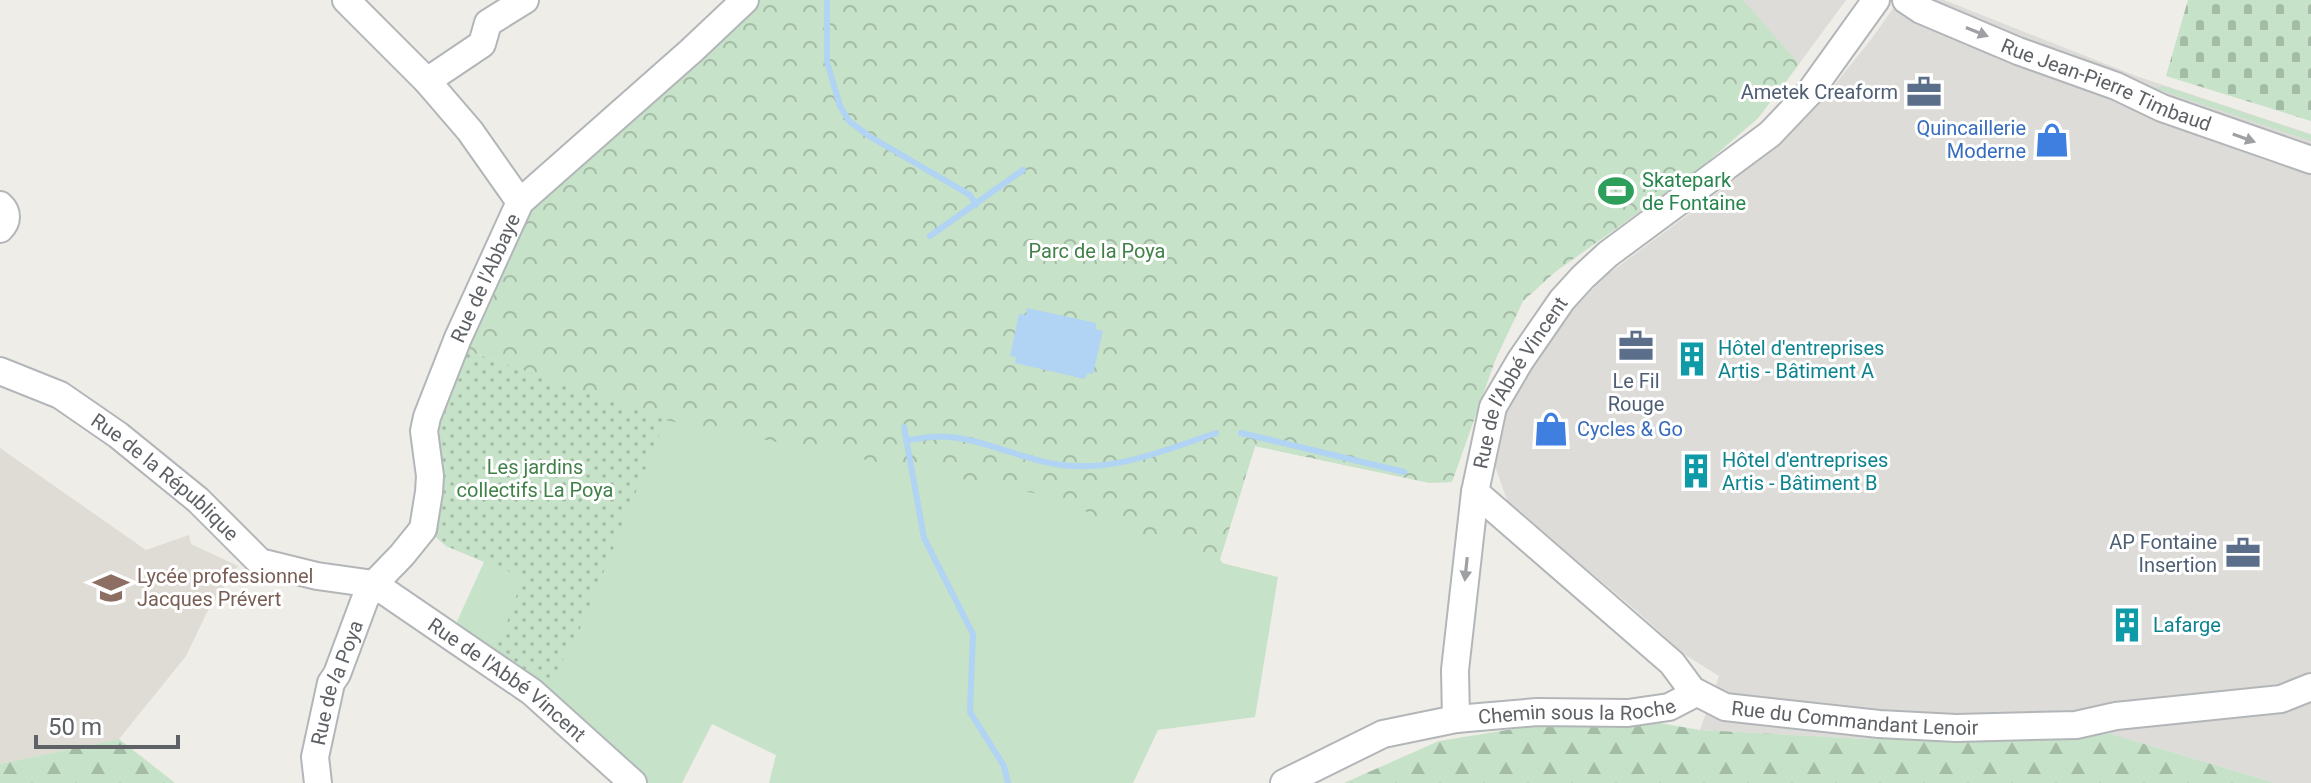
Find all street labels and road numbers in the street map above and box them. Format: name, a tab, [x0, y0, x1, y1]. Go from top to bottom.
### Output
street label: Rue Jean-Pierre Timbaud	[1998, 33, 2214, 136]
street label: Rue de l'Abbaye	[446, 210, 525, 346]
street label: Rue de l'Abbé Vincent	[1468, 292, 1573, 471]
street label: Rue de la République	[87, 408, 244, 546]
street label: Rue de l'Abbé Vincent	[424, 613, 591, 747]
street label: Rue de la Poya	[306, 617, 368, 747]
street label: Chemin sous la Roche	[1477, 694, 1680, 729]
street label: Rue du Commandant Lenoir	[1730, 696, 1979, 740]

